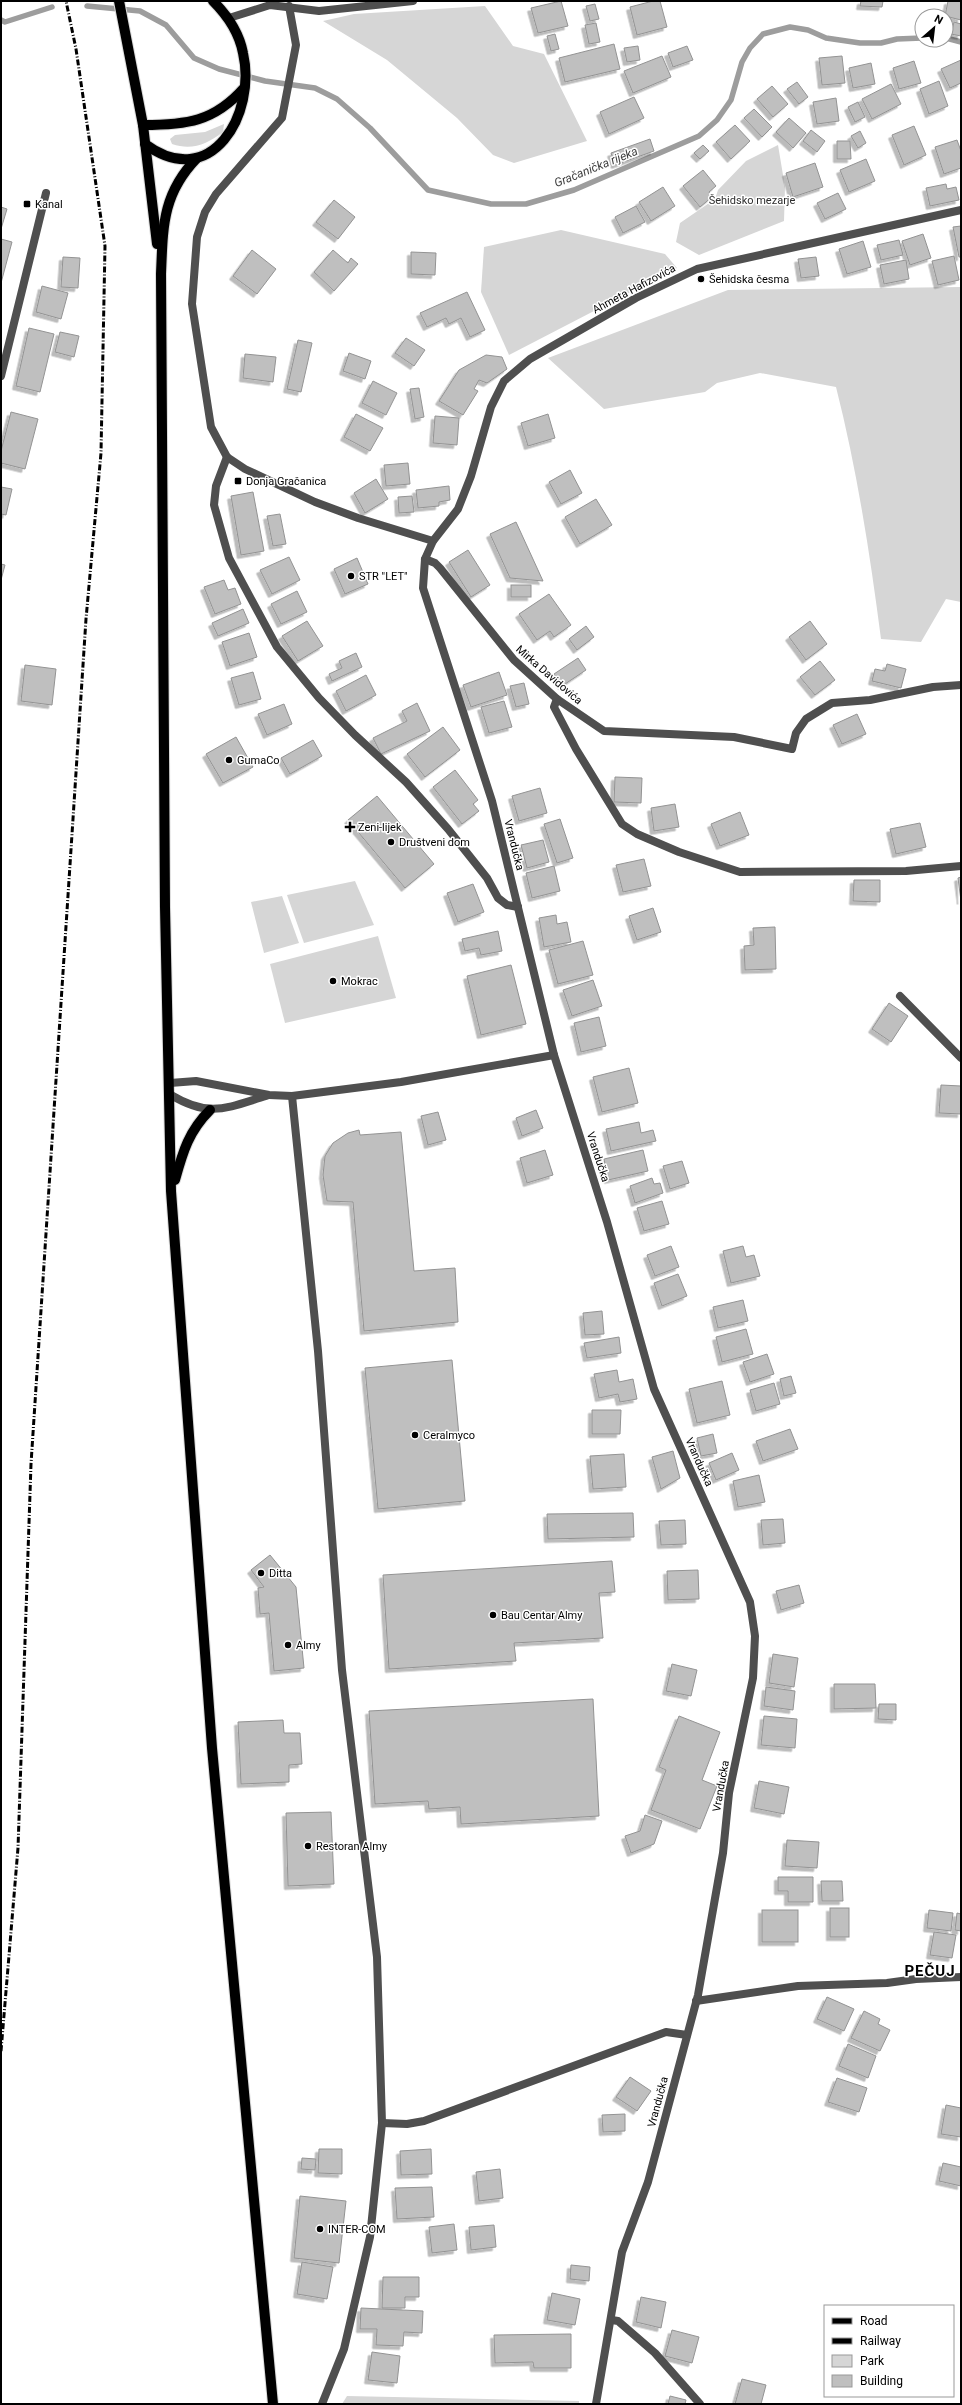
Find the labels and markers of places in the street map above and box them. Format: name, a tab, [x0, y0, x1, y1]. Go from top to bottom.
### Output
place label: Kanal	[35, 198, 63, 211]
marker: Kanal	[22, 199, 32, 209]
place label: Šehidska česma	[709, 273, 789, 286]
marker: Šehidska česma	[696, 274, 706, 284]
place label: Donja Gračanica	[246, 475, 326, 488]
marker: Donja Gračanica	[233, 476, 243, 486]
place label: STR "LET"	[359, 570, 408, 583]
marker: STR "LET"	[346, 571, 356, 581]
place label: GumaCo	[237, 754, 280, 767]
marker: GumaCo	[224, 755, 234, 765]
place label: Zeni-lijek	[358, 821, 402, 834]
marker: Zeni-lijek	[345, 822, 355, 832]
place label: Društveni dom	[399, 836, 470, 849]
marker: Društveni dom	[386, 837, 396, 847]
place label: Mokrac	[341, 975, 378, 988]
marker: Mokrac	[328, 976, 338, 986]
place label: Ceralmyco	[423, 1429, 475, 1442]
marker: Ceralmyco	[410, 1430, 420, 1440]
place label: Ditta	[269, 1567, 292, 1580]
marker: Ditta	[256, 1568, 266, 1578]
place label: Bau Centar Almy	[501, 1609, 583, 1622]
marker: Bau Centar Almy	[488, 1610, 498, 1620]
place label: Almy	[296, 1639, 321, 1652]
marker: Almy	[283, 1640, 293, 1650]
place label: Restoran Almy	[316, 1840, 388, 1853]
marker: Restoran Almy	[303, 1841, 313, 1851]
place label: INTER-COM	[328, 2223, 386, 2236]
marker: INTER-COM	[315, 2224, 325, 2234]

